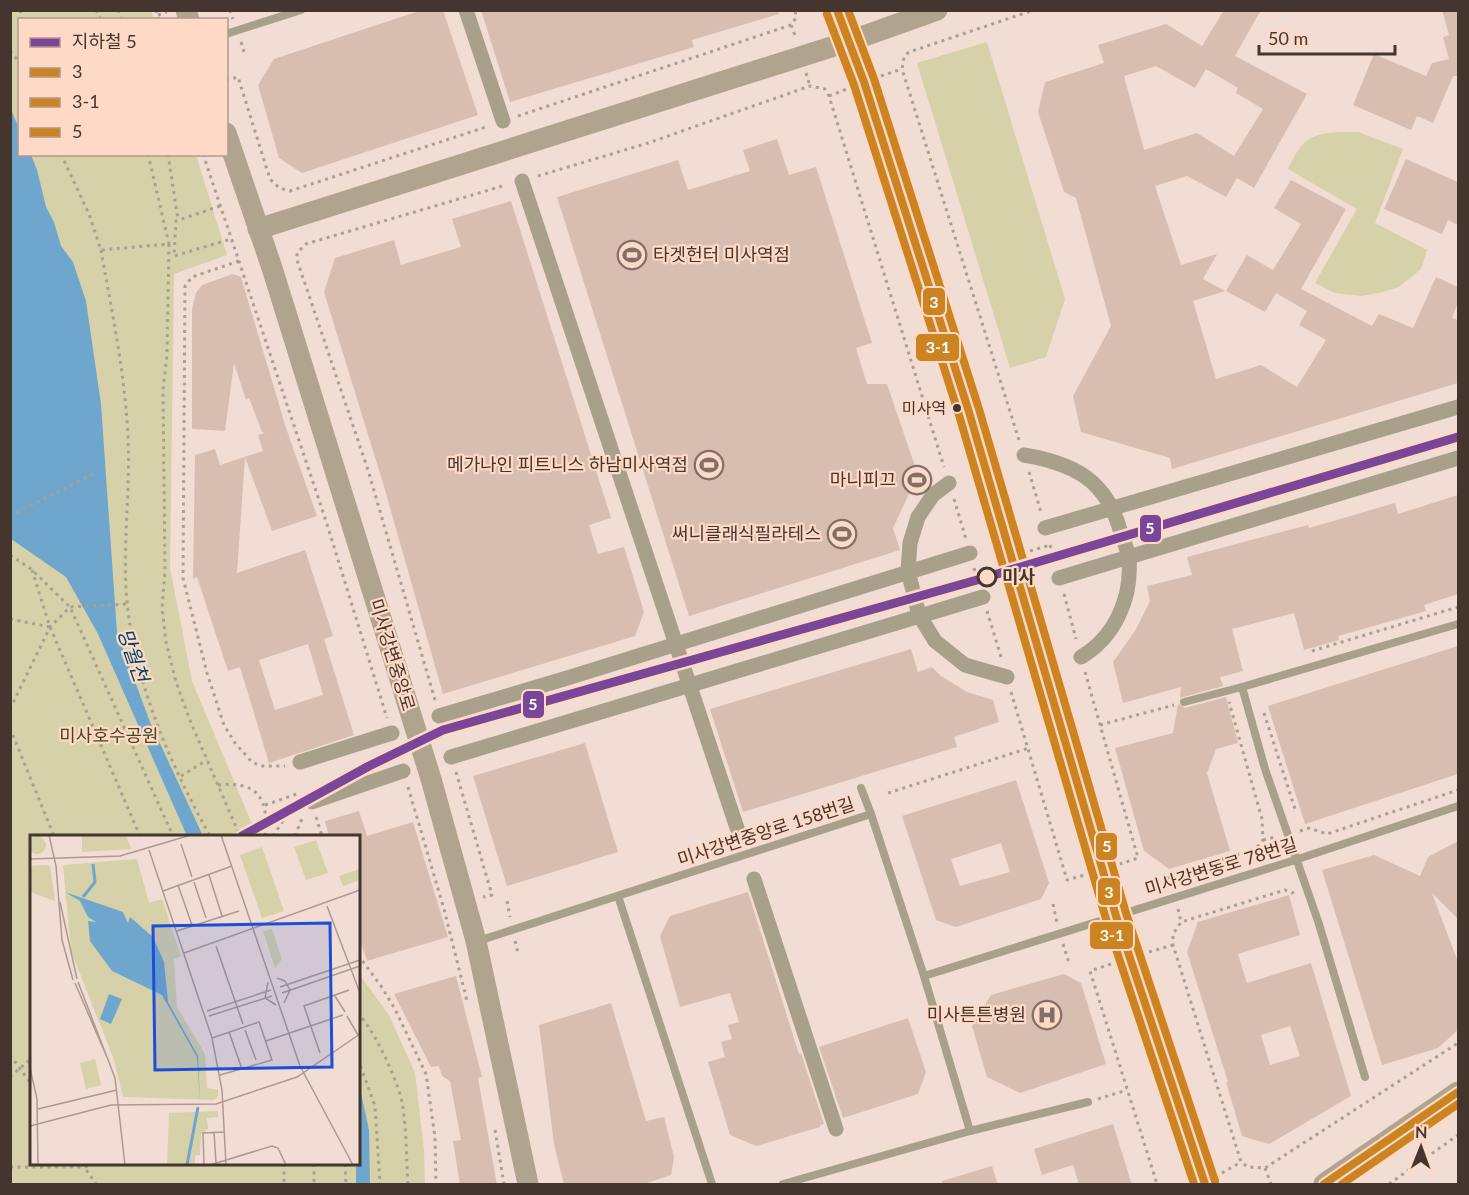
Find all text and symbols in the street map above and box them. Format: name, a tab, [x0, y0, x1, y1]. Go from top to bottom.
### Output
legend	[18, 18, 228, 156]
scale bar	[1259, 18, 1396, 56]
text: 50 m	[1268, 27, 1308, 49]
text: 지하철 5	[72, 30, 137, 52]
text: 3	[72, 60, 82, 82]
text: 3-1	[72, 90, 100, 112]
text: 5	[72, 120, 82, 142]
sports icon: 타겟헌터 미사역점	[616, 239, 648, 271]
place label: 타겟헌터 미사역점	[653, 243, 790, 265]
line badge: 3	[922, 287, 946, 316]
text: 3	[929, 292, 939, 311]
line badge: 3-1	[915, 333, 960, 362]
text: 3-1	[926, 337, 950, 356]
place label: 미사역	[902, 398, 946, 417]
marker: 미사역	[951, 402, 963, 414]
sports icon: 메가나인 피트니스 하남미사역점	[693, 449, 725, 481]
place label: 메가나인 피트니스 하남미사역점	[447, 453, 688, 475]
sports icon: 마니피끄	[901, 464, 933, 496]
place label: 마니피끄	[830, 468, 896, 490]
line badge: 5	[1139, 514, 1162, 543]
sports icon: 써니클래식필라테스	[826, 518, 858, 550]
text: 5	[1145, 518, 1155, 537]
place label: 써니클래식필라테스	[672, 522, 821, 544]
place label: 미사	[1002, 565, 1036, 587]
marker: 미사	[977, 567, 997, 587]
street label: 미사강변중앙로	[365, 596, 420, 713]
water label: 망월천	[114, 625, 155, 687]
line badge: 5	[522, 690, 545, 719]
text: 5	[528, 694, 538, 713]
park label: 미사호수공원	[59, 724, 159, 746]
street label: 미사강변중앙로 158번길	[674, 792, 857, 870]
line badge: 5	[1095, 832, 1118, 861]
street label: 미사강변동로 78번길	[1142, 832, 1299, 900]
inset map	[30, 835, 360, 1165]
text: 5	[1102, 836, 1112, 855]
line badge: 3	[1097, 877, 1121, 906]
text: 3	[1104, 882, 1114, 901]
line badge: 3-1	[1089, 921, 1134, 950]
text: 3-1	[1100, 925, 1124, 944]
hospital icon: 미사튼튼병원	[1031, 999, 1063, 1031]
place label: 미사튼튼병원	[927, 1003, 1026, 1025]
north arrow	[1391, 1117, 1451, 1177]
text: N	[1415, 1122, 1428, 1141]

